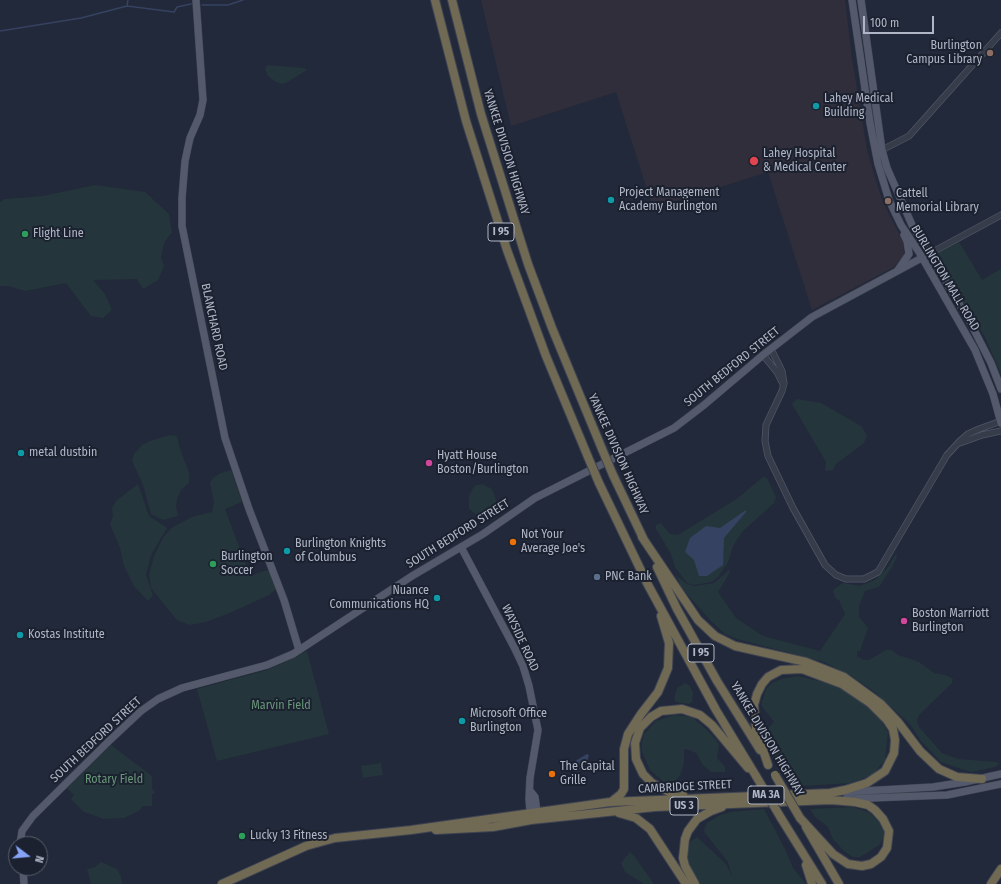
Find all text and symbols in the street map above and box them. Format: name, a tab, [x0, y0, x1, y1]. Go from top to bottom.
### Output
scale bar	[865, 8, 936, 34]
text: 100 m	[870, 16, 899, 30]
place label: Burlington Campus Library	[906, 39, 982, 67]
marker: Burlington Campus Library	[985, 48, 995, 58]
street label: YANKEE DIVISION HIGHWAY	[480, 87, 532, 217]
place label: Lahey Medical Building	[824, 92, 893, 120]
marker: Lahey Medical Building	[811, 101, 821, 111]
place label: Lahey Hospital & Medical Center	[763, 147, 846, 175]
marker: Lahey Hospital & Medical Center	[748, 155, 760, 167]
place label: Project Management Academy Burlington	[619, 186, 719, 214]
place label: Cattell Memorial Library	[896, 187, 979, 215]
marker: Project Management Academy Burlington	[606, 195, 616, 205]
marker: Cattell Memorial Library	[883, 196, 893, 206]
road number: I 95	[488, 223, 514, 241]
street label: BURLINGTON MALL ROAD	[908, 223, 982, 333]
place label: Flight Line	[33, 227, 84, 241]
marker: Flight Line	[20, 229, 30, 239]
street label: BLANCHARD ROAD	[198, 282, 230, 372]
street label: SOUTH BEDFORD STREET	[681, 324, 783, 410]
street label: YANKEE DIVISION HIGHWAY	[585, 391, 651, 517]
place label: metal dustbin	[29, 446, 97, 460]
marker: metal dustbin	[16, 448, 26, 458]
place label: Hyatt House Boston/Burlington	[437, 449, 529, 477]
marker: Hyatt House Boston/Burlington	[424, 458, 434, 468]
street label: SOUTH BEDFORD STREET	[404, 496, 512, 572]
place label: Not Your Average Joe's	[521, 528, 585, 556]
place label: Burlington Knights of Columbus	[295, 537, 386, 565]
marker: Not Your Average Joe's	[508, 537, 518, 547]
marker: Burlington Knights of Columbus	[282, 546, 292, 556]
place label: Burlington Soccer	[221, 550, 273, 578]
marker: Burlington Soccer	[208, 559, 218, 569]
place label: PNC Bank	[605, 570, 652, 584]
marker: PNC Bank	[592, 572, 602, 582]
place label: Nuance Communications HQ	[330, 584, 429, 612]
marker: Nuance Communications HQ	[432, 593, 442, 603]
street label: WAYSIDE ROAD	[498, 602, 542, 674]
place label: Boston Marriott Burlington	[912, 607, 989, 635]
marker: Boston Marriott Burlington	[899, 616, 909, 626]
place label: Kostas Institute	[28, 628, 105, 642]
marker: Kostas Institute	[15, 630, 25, 640]
road number: I 95	[688, 644, 714, 662]
street label: YANKEE DIVISION HIGHWAY	[727, 679, 807, 799]
street label: SOUTH BEDFORD STREET	[48, 694, 144, 786]
park label: Marvin Field	[251, 699, 311, 713]
place label: Microsoft Office Burlington	[470, 707, 547, 735]
marker: Microsoft Office Burlington	[457, 716, 467, 726]
place label: The Capital Grille	[560, 760, 615, 788]
marker: The Capital Grille	[547, 769, 557, 779]
park label: Rotary Field	[85, 773, 143, 787]
street label: CAMBRIDGE STREET	[638, 777, 732, 797]
road number: MA 3A	[748, 786, 784, 804]
road number: US 3	[670, 797, 698, 815]
place label: Lucky 13 Fitness	[250, 829, 327, 843]
marker: Lucky 13 Fitness	[237, 831, 247, 841]
north arrow	[8, 836, 48, 876]
text: N	[32, 854, 46, 864]

